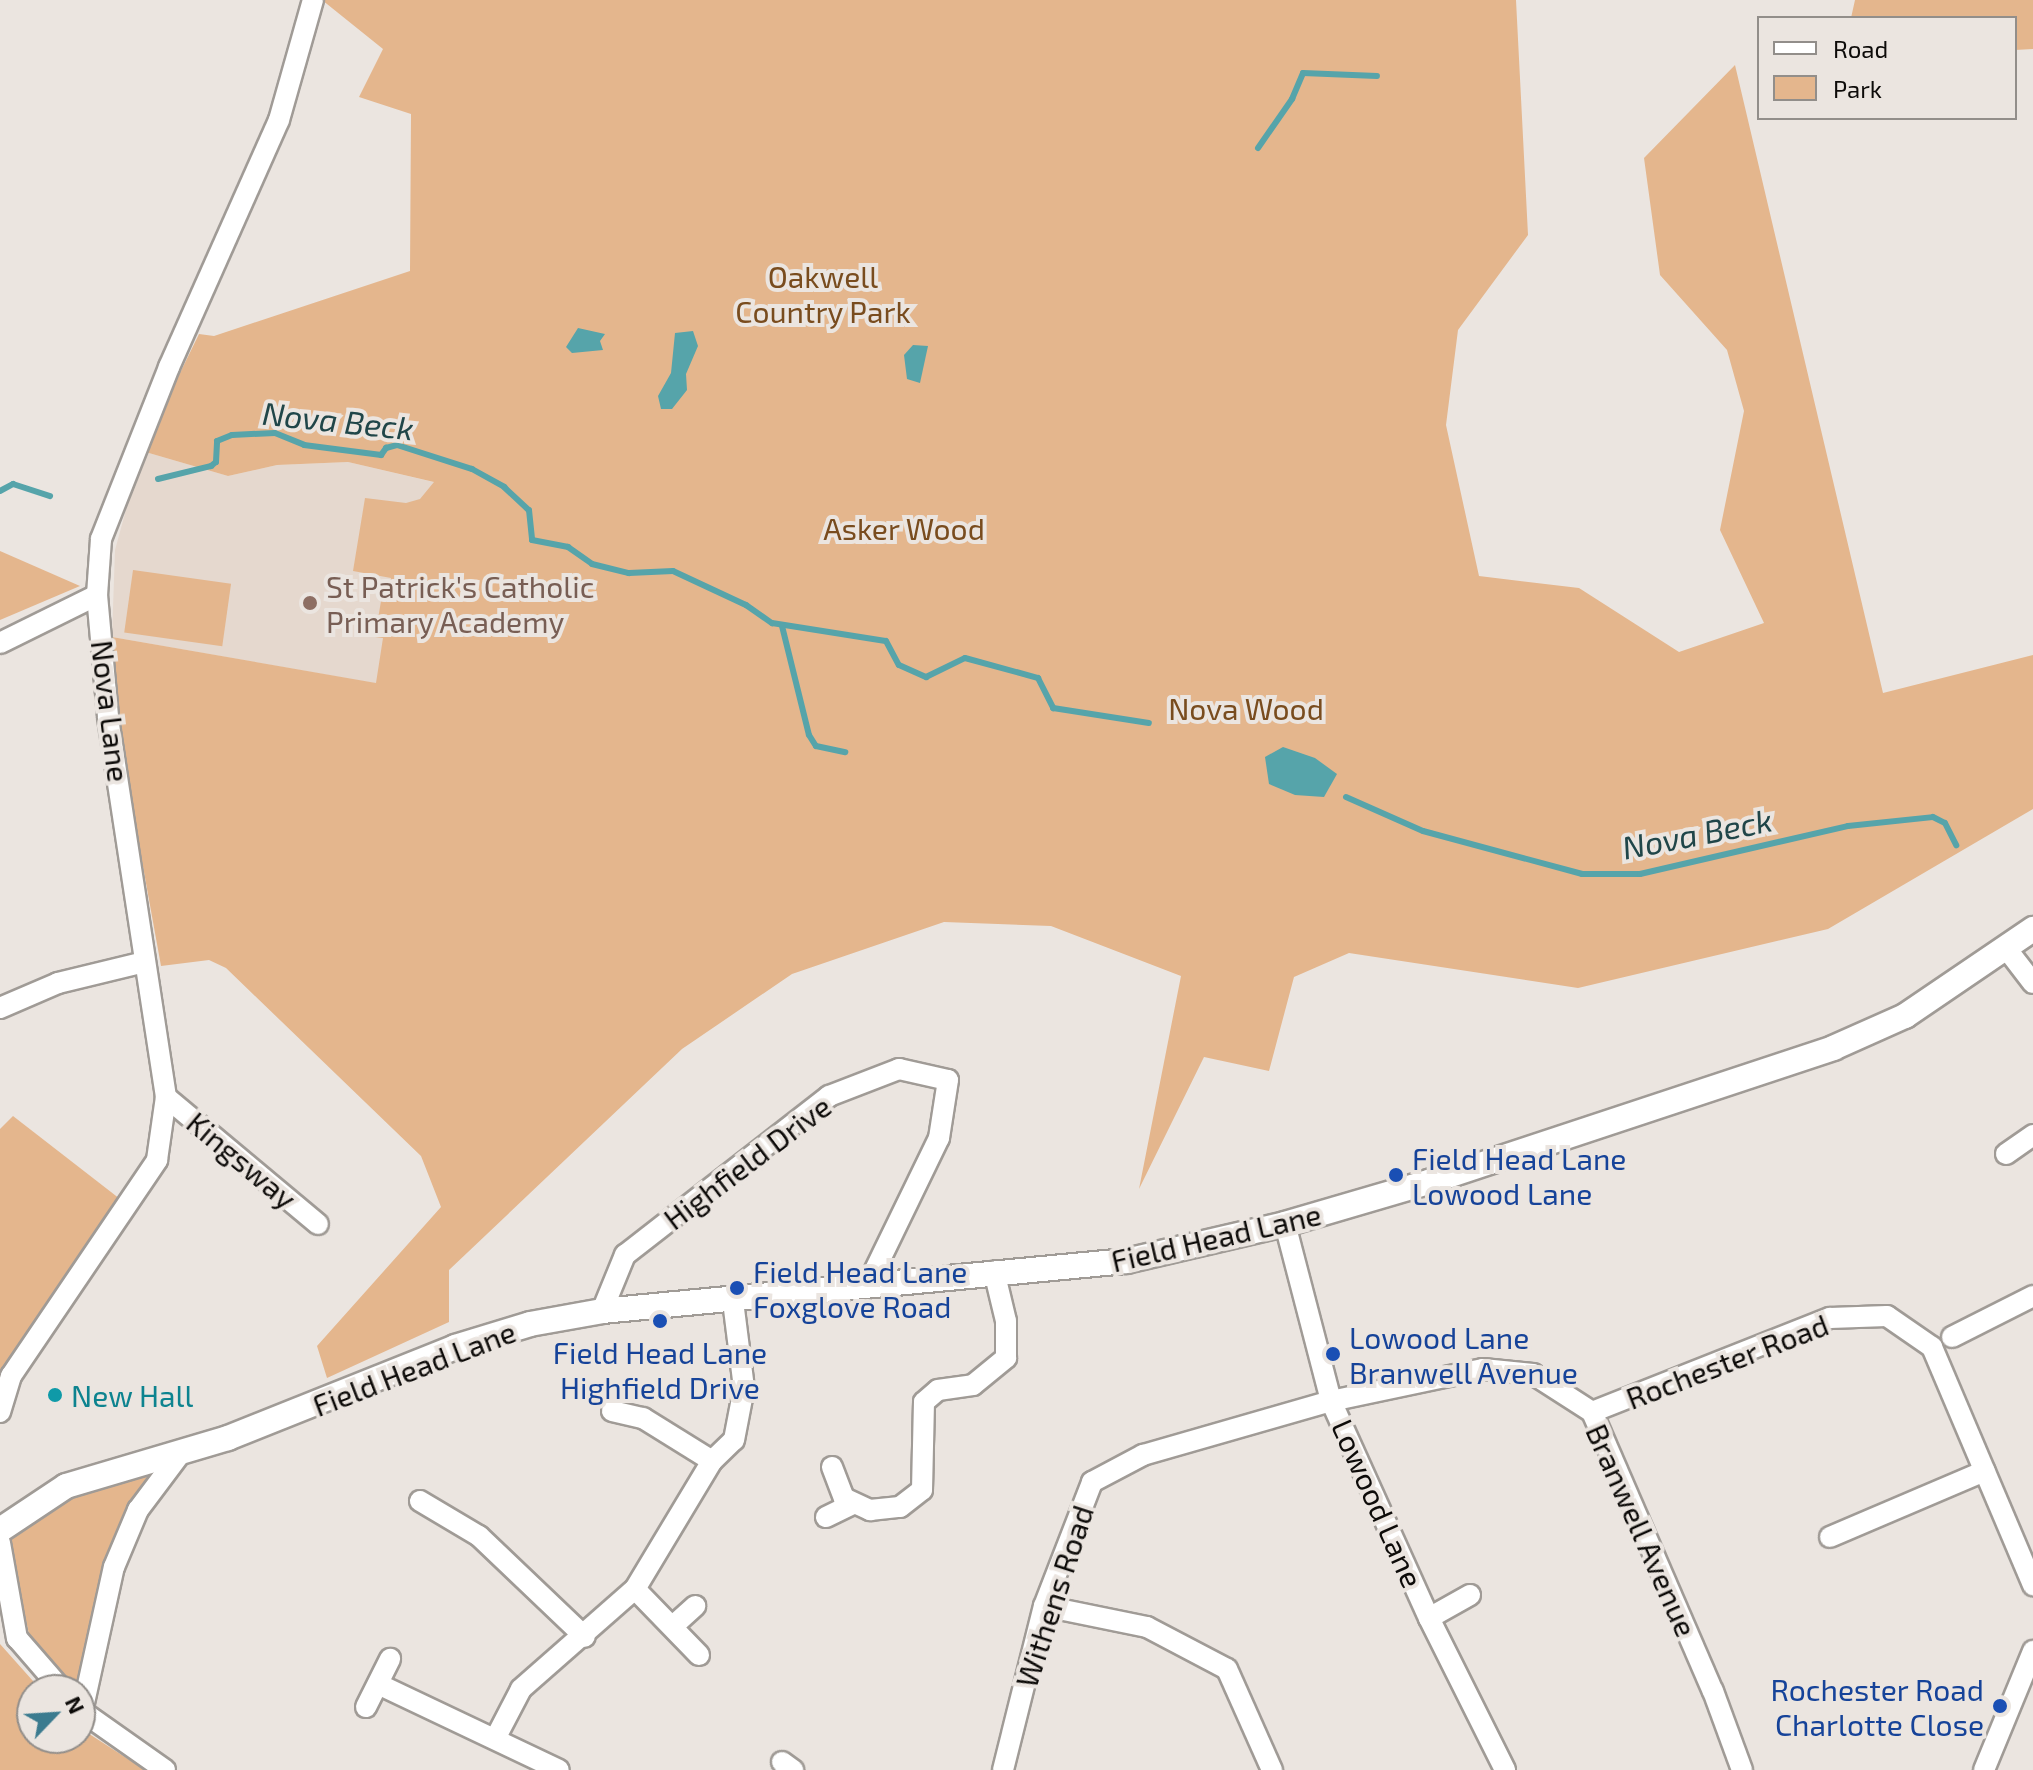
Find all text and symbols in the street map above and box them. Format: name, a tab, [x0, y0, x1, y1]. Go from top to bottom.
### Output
legend	[1757, 16, 2017, 120]
text: Road	[1833, 34, 1888, 63]
text: Park	[1833, 74, 1882, 103]
park label: Oakwell Country Park	[735, 258, 911, 328]
water label: Nova Beck	[260, 393, 416, 447]
park label: Asker Wood	[823, 510, 985, 546]
place label: St Patrick's Catholic Primary Academy	[326, 568, 594, 638]
marker: St Patrick's Catholic Primary Academy	[301, 594, 319, 612]
street label: Nova Lane	[84, 638, 138, 784]
park label: Nova Wood	[1168, 690, 1324, 726]
water label: Nova Beck	[1619, 800, 1775, 866]
street label: Highfield Drive	[656, 1087, 838, 1237]
street label: Kingsway	[180, 1104, 304, 1216]
place label: Field Head Lane Lowood Lane	[1412, 1140, 1626, 1210]
marker: Field Head Lane Lowood Lane	[1387, 1166, 1405, 1184]
street label: Field Head Lane	[1107, 1195, 1325, 1279]
place label: Field Head Lane Foxglove Road	[753, 1253, 967, 1324]
marker: Field Head Lane Foxglove Road	[728, 1279, 746, 1297]
street label: Rochester Road	[1621, 1306, 1833, 1416]
marker: Field Head Lane Highfield Drive	[651, 1312, 669, 1330]
street label: Field Head Lane	[307, 1313, 521, 1423]
place label: Lowood Lane Branwell Avenue	[1349, 1319, 1579, 1390]
place label: Field Head Lane Highfield Drive	[553, 1334, 767, 1404]
marker: Lowood Lane Branwell Avenue	[1324, 1345, 1342, 1363]
place label: New Hall	[71, 1377, 194, 1413]
marker: New Hall	[46, 1386, 64, 1404]
street label: Lowood Lane	[1325, 1413, 1431, 1593]
street label: Branwell Avenue	[1579, 1417, 1705, 1643]
street label: Withens Road	[1008, 1500, 1100, 1692]
place label: Rochester Road Charlotte Close	[1770, 1671, 1984, 1742]
north arrow	[16, 1674, 96, 1754]
text: N	[61, 1692, 91, 1717]
marker: Rochester Road Charlotte Close	[1991, 1697, 2009, 1715]

